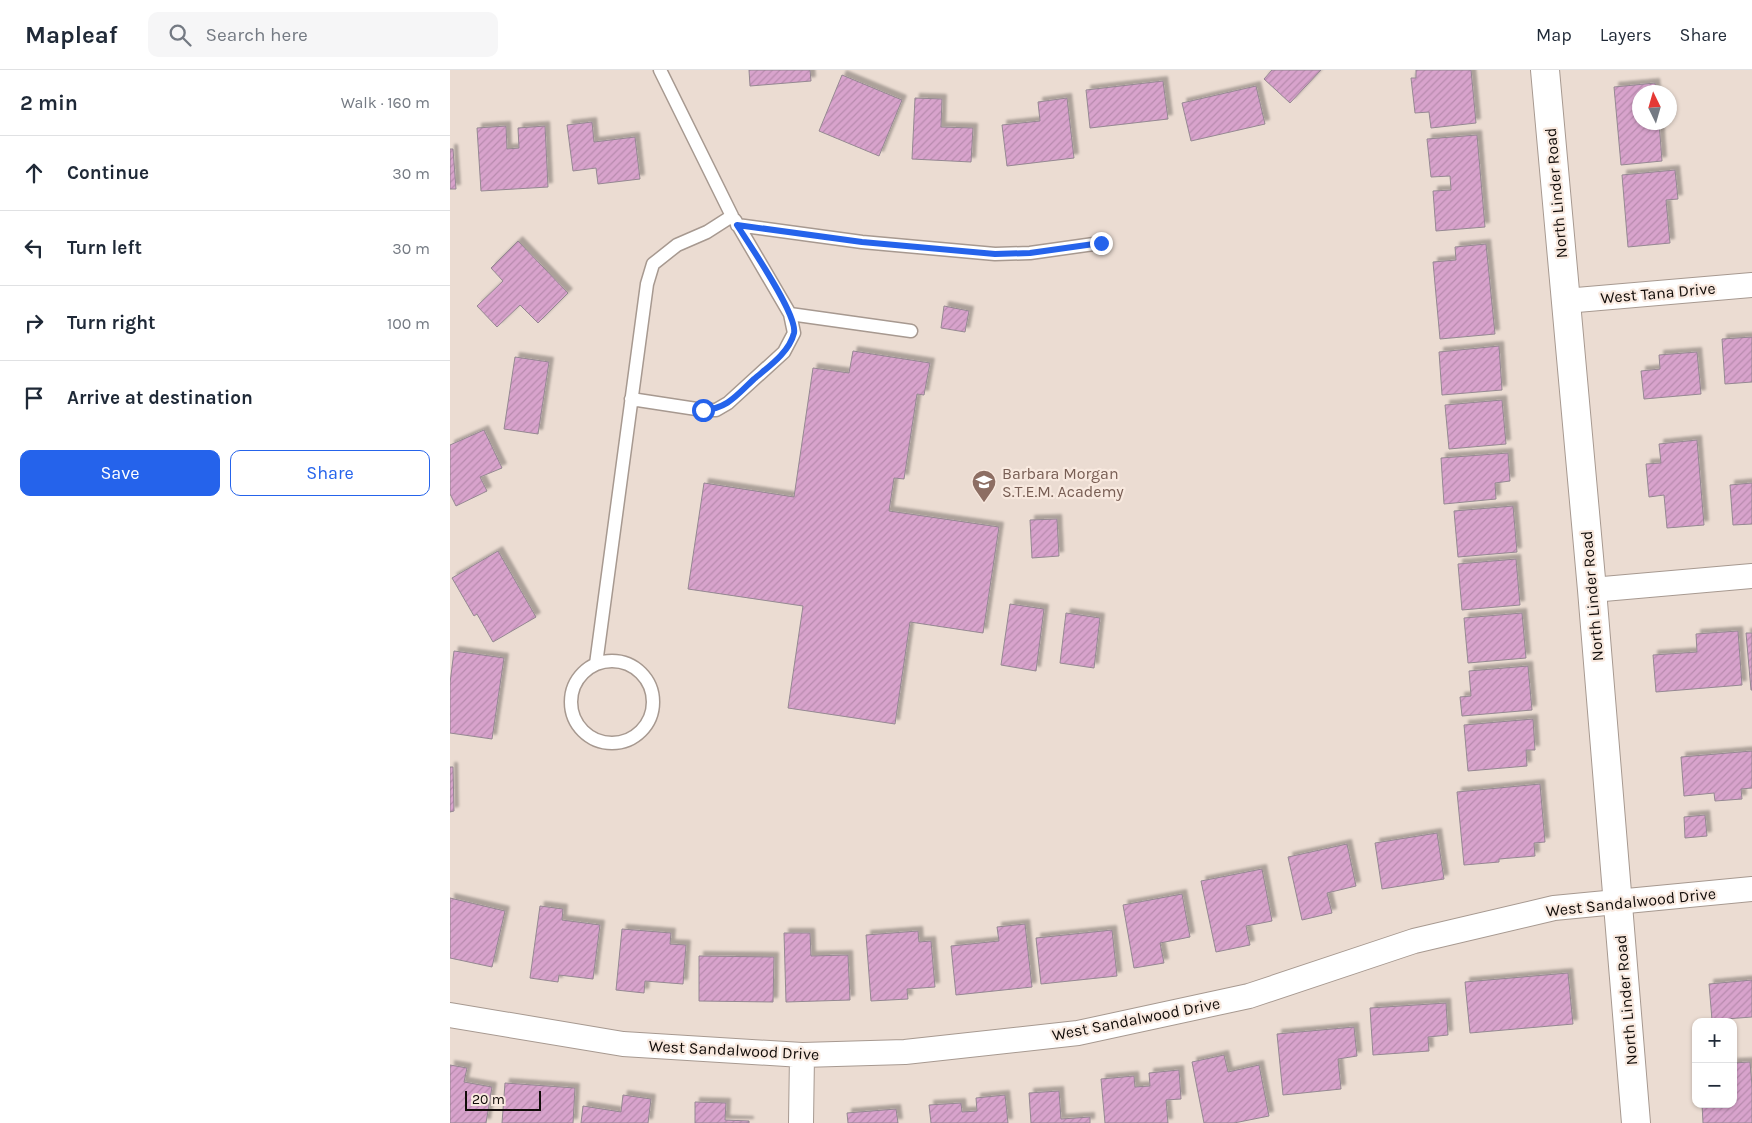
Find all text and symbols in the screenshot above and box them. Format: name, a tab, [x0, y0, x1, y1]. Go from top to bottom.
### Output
search box	[148, 12, 498, 57]
text: Mapleaf	[25, 21, 118, 49]
icon: search	[166, 21, 194, 49]
text: Search here	[206, 24, 308, 46]
text: Map	[1536, 24, 1572, 46]
text: Layers	[1600, 24, 1652, 46]
text: Share	[1680, 24, 1727, 46]
north arrow	[1632, 85, 1677, 130]
text: 2 min	[20, 91, 78, 115]
text: Walk · 160 m	[341, 93, 430, 112]
street label: North Linder Road	[1541, 127, 1571, 259]
icon: ahead	[20, 159, 48, 187]
text: Continue	[67, 162, 149, 184]
text: 30 m	[392, 164, 430, 183]
route end	[1090, 232, 1113, 255]
icon: left	[20, 234, 48, 262]
text: Turn left	[67, 237, 142, 259]
text: 30 m	[392, 239, 430, 258]
street label: West Tana Drive	[1600, 279, 1716, 307]
icon: right	[20, 309, 48, 337]
text: Turn right	[67, 312, 156, 334]
text: 100 m	[387, 314, 430, 333]
icon: arrive	[20, 384, 48, 412]
text: Arrive at destination	[67, 387, 253, 409]
route start	[692, 399, 715, 422]
button: Save	[20, 450, 220, 496]
button: Share	[230, 450, 430, 496]
place label: Barbara Morgan S.T.E.M. Academy	[1002, 464, 1124, 501]
school or university icon: Barbara Morgan S.T.E.M. Academy	[971, 469, 997, 503]
street label: North Linder Road	[1577, 530, 1607, 662]
street label: West Sandalwood Drive	[1545, 884, 1717, 920]
street label: North Linder Road	[1611, 934, 1641, 1066]
street label: West Sandalwood Drive	[1050, 993, 1222, 1045]
map controls	[1692, 1018, 1737, 1108]
button: +	[1692, 1018, 1737, 1063]
street label: West Sandalwood Drive	[648, 1036, 820, 1064]
button: −	[1692, 1063, 1737, 1108]
scale bar	[465, 1088, 541, 1111]
text: 20 m	[472, 1091, 505, 1108]

